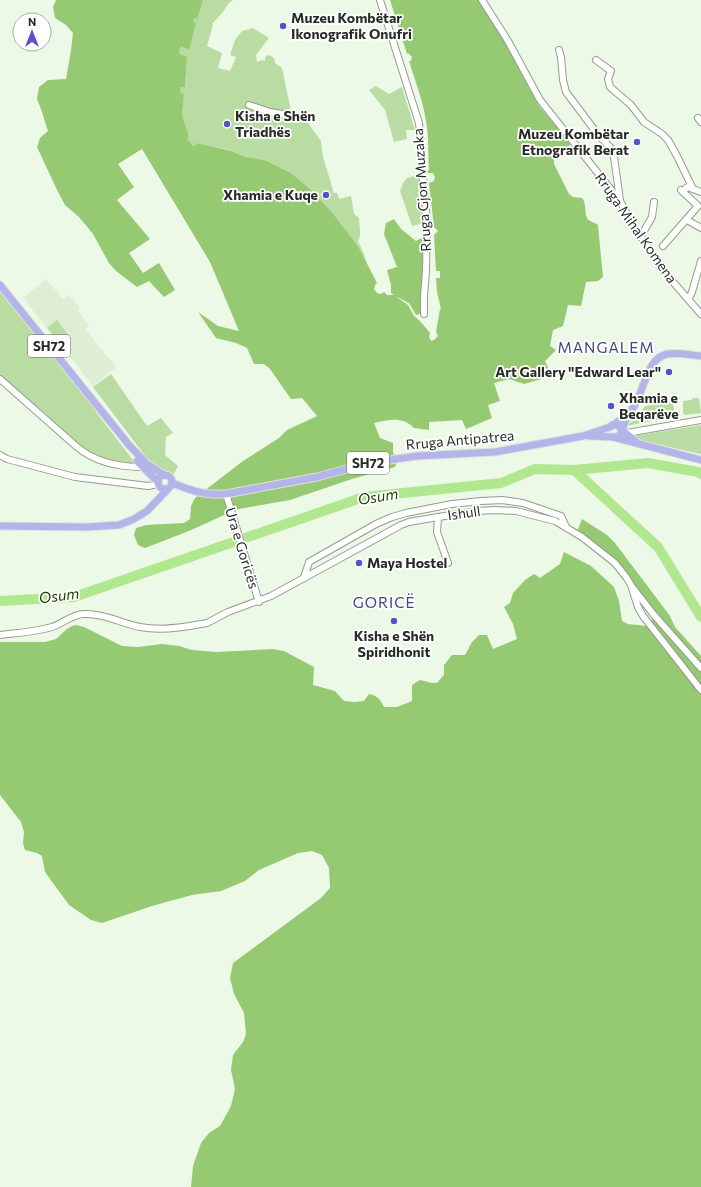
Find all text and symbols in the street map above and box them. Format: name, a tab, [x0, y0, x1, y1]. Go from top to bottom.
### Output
place label: Muzeu Kombëtar Ikonografik Onufri	[291, 9, 412, 42]
north arrow	[12, 12, 52, 52]
text: N	[28, 15, 36, 28]
marker: Muzeu Kombëtar Ikonografik Onufri	[278, 21, 288, 31]
place label: Kisha e Shën Triadhës	[235, 107, 315, 140]
marker: Kisha e Shën Triadhës	[222, 119, 232, 129]
place label: Muzeu Kombëtar Etnografik Berat	[518, 125, 629, 158]
street label: Rruga Gjon Muzaka	[409, 128, 434, 252]
marker: Muzeu Kombëtar Etnografik Berat	[632, 137, 642, 147]
street label: Rruga Mihal Komena	[592, 169, 681, 286]
place label: Xhamia e Kuqe	[223, 186, 318, 203]
marker: Xhamia e Kuqe	[321, 190, 331, 200]
road number: SH72	[28, 335, 70, 357]
district label: MANGALEM	[557, 338, 655, 356]
place label: Art Gallery "Edward Lear"	[495, 363, 661, 380]
marker: Art Gallery "Edward Lear"	[664, 367, 674, 377]
place label: Xhamia e Beqarëve	[619, 389, 679, 422]
marker: Xhamia e Beqarëve	[606, 401, 616, 411]
street label: Rruga Antipatrea	[405, 426, 515, 453]
road number: SH72	[347, 452, 389, 474]
water label: Osum	[356, 484, 399, 508]
street label: Ishull	[446, 502, 482, 523]
street label: Ura e Goricës	[222, 505, 263, 591]
place label: Maya Hostel	[367, 554, 447, 571]
marker: Maya Hostel	[354, 558, 364, 568]
water label: Osum	[38, 584, 80, 606]
district label: GORICË	[353, 593, 415, 611]
marker: Kisha e Shën Spiridhonit	[389, 616, 399, 626]
place label: Kisha e Shën Spiridhonit	[354, 627, 434, 660]

